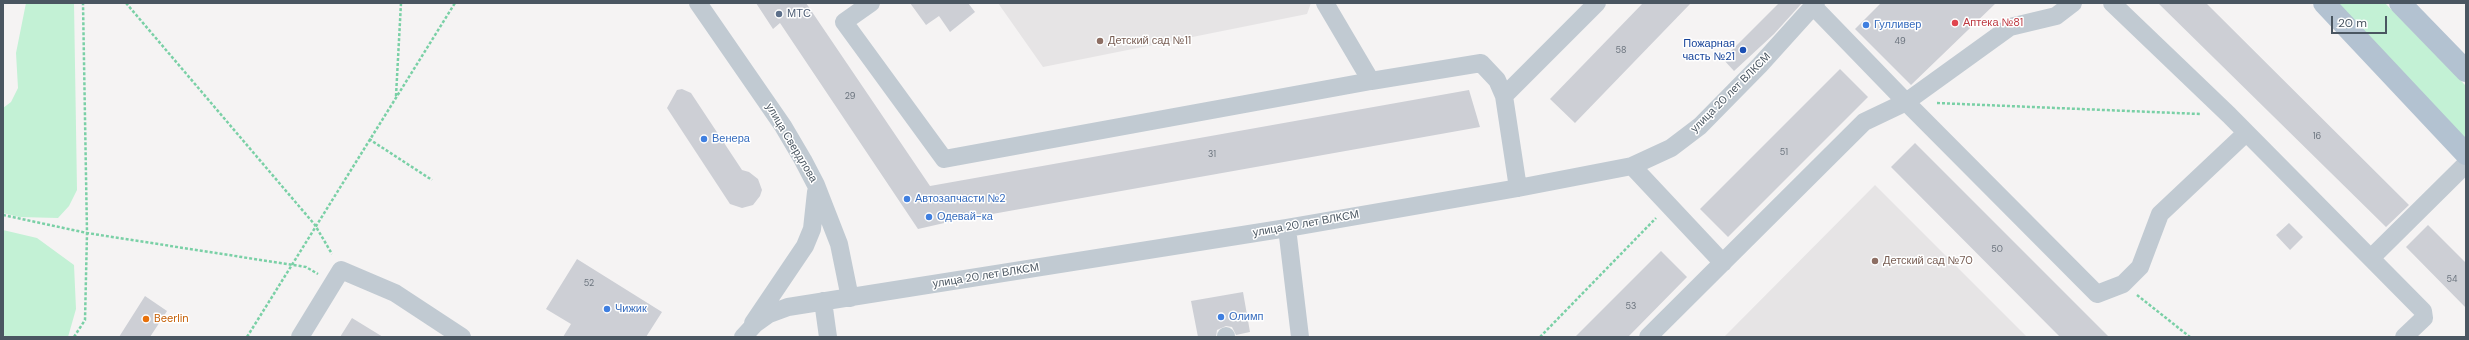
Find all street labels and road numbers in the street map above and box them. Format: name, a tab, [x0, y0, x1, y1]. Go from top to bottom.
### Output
street label: улица 20 лет ВЛКСМ	[1688, 50, 1774, 136]
street label: улица Свердлова	[762, 101, 820, 185]
street label: улица 20 лет ВЛКСМ	[1252, 208, 1360, 240]
street label: улица 20 лет ВЛКСМ	[932, 261, 1040, 291]

